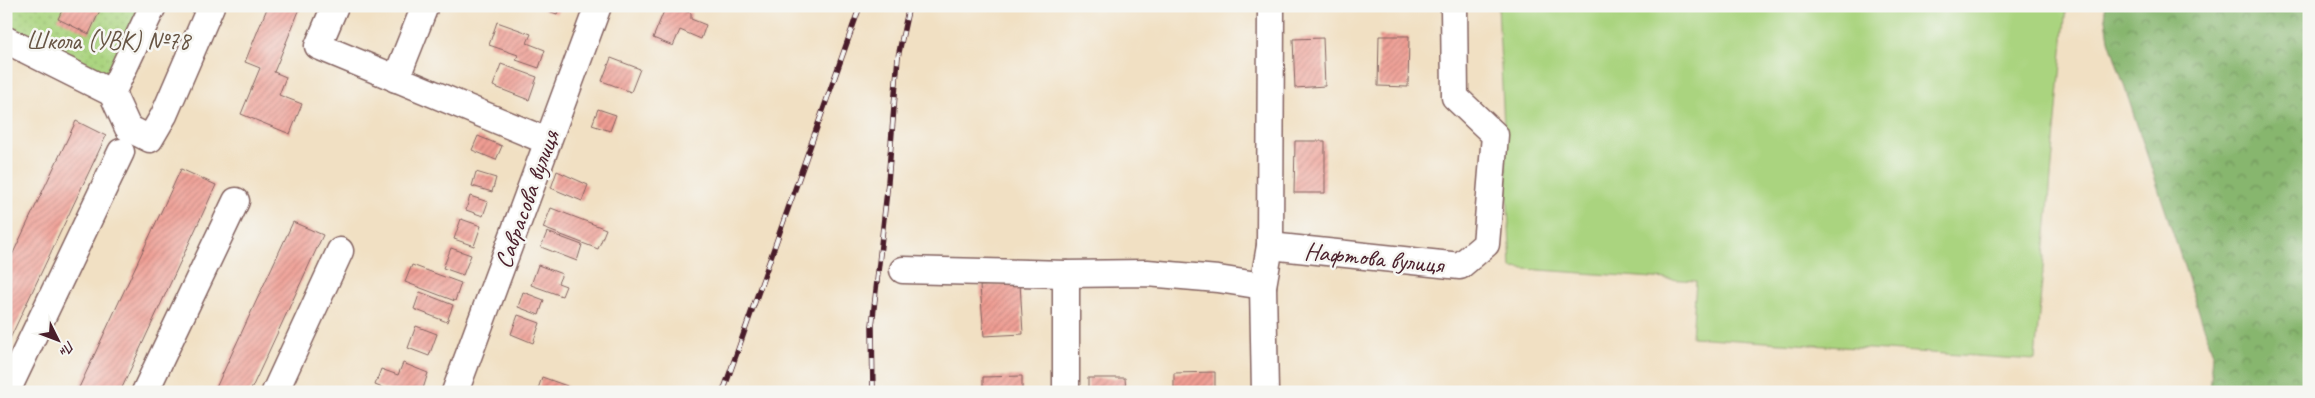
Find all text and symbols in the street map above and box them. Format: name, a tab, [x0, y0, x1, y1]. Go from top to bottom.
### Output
park label: Школа (УВК) №78	[26, 25, 193, 57]
street label: Саврасова вулиця	[487, 125, 567, 273]
street label: Нафтова вулиця	[1303, 235, 1447, 281]
north arrow	[32, 316, 82, 366]
text: Пн	[56, 337, 79, 360]

